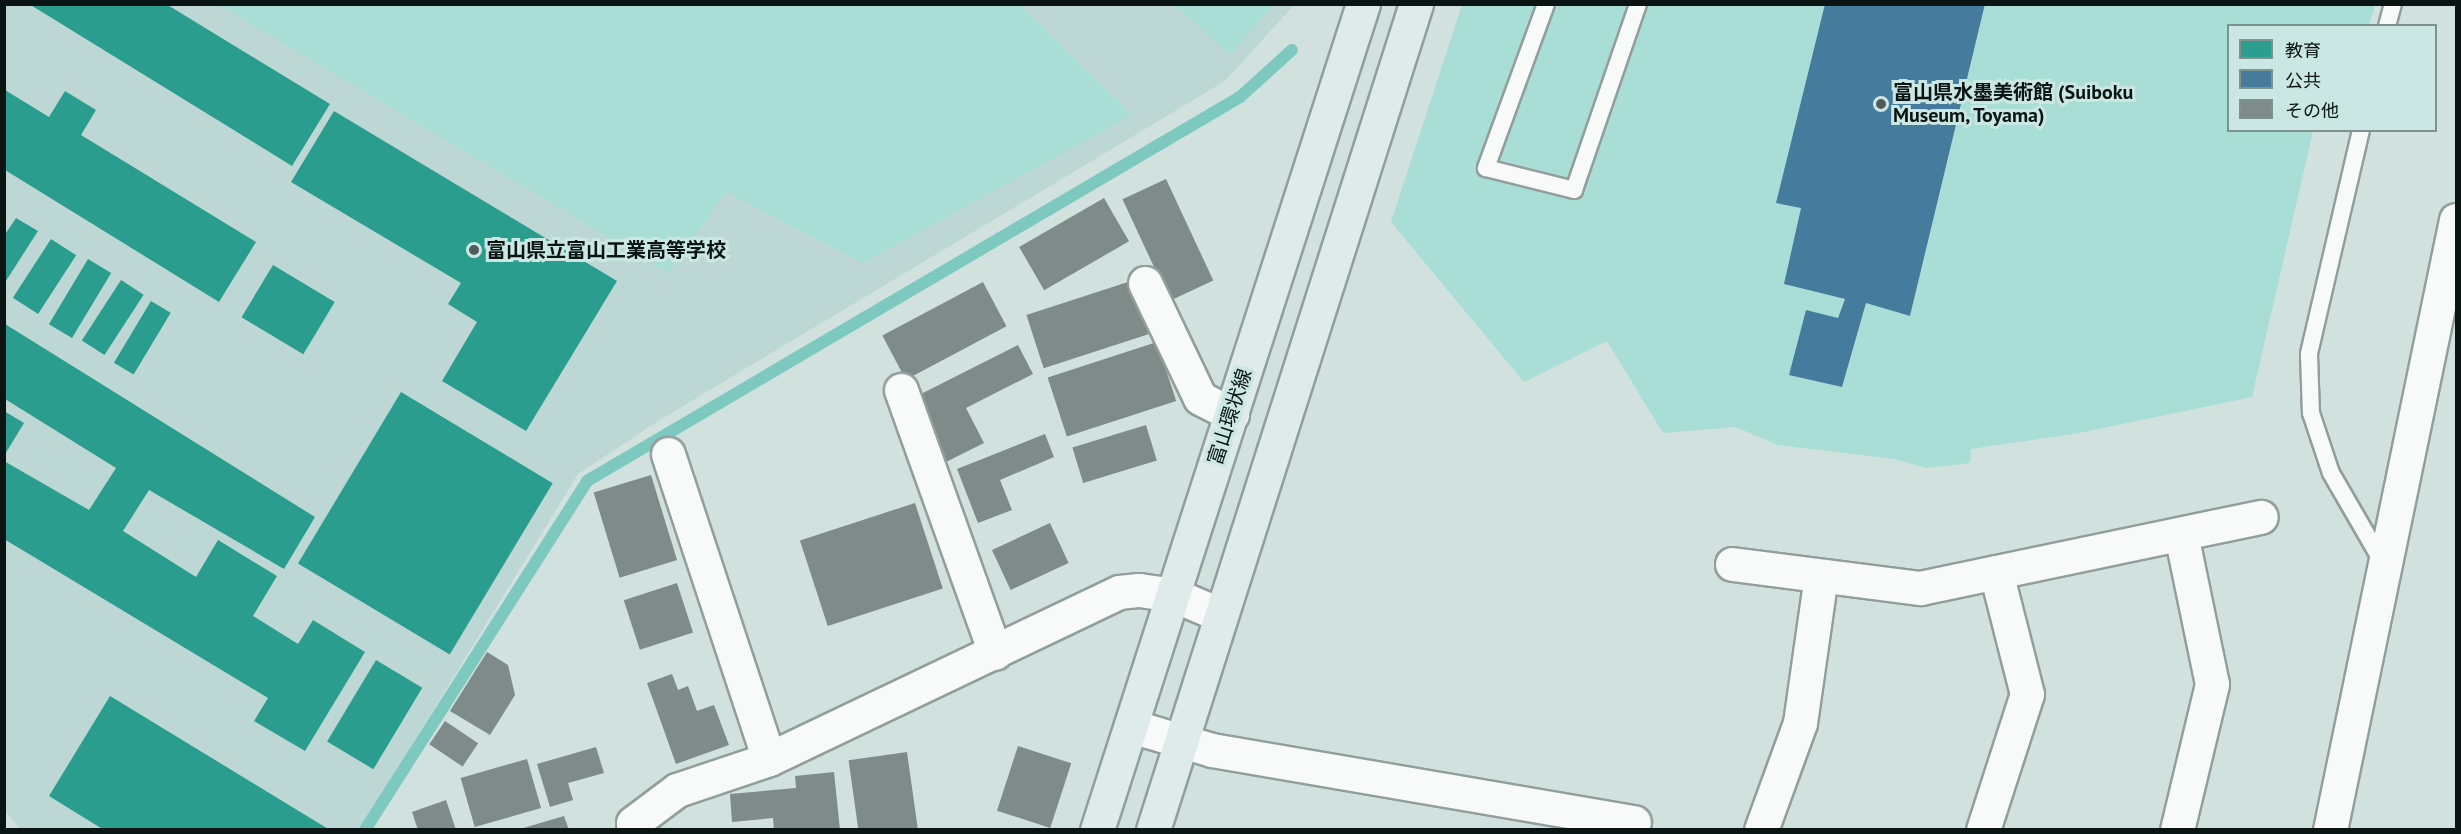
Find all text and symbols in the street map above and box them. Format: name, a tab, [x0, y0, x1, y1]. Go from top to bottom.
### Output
legend	[2227, 24, 2437, 132]
text: 教育	[2285, 39, 2321, 62]
text: 公共	[2285, 69, 2321, 92]
place label: 富山県水墨美術館 (Suiboku Museum, Toyama)	[1893, 80, 2133, 127]
marker: 富山県水墨美術館 (Suiboku Museum, Toyama)	[1874, 97, 1888, 111]
text: その他	[2285, 99, 2339, 122]
place label: 富山県立富山工業高等学校	[486, 238, 726, 262]
marker: 富山県立富山工業高等学校	[467, 243, 481, 257]
street label: 富山環状線	[1203, 366, 1257, 468]

